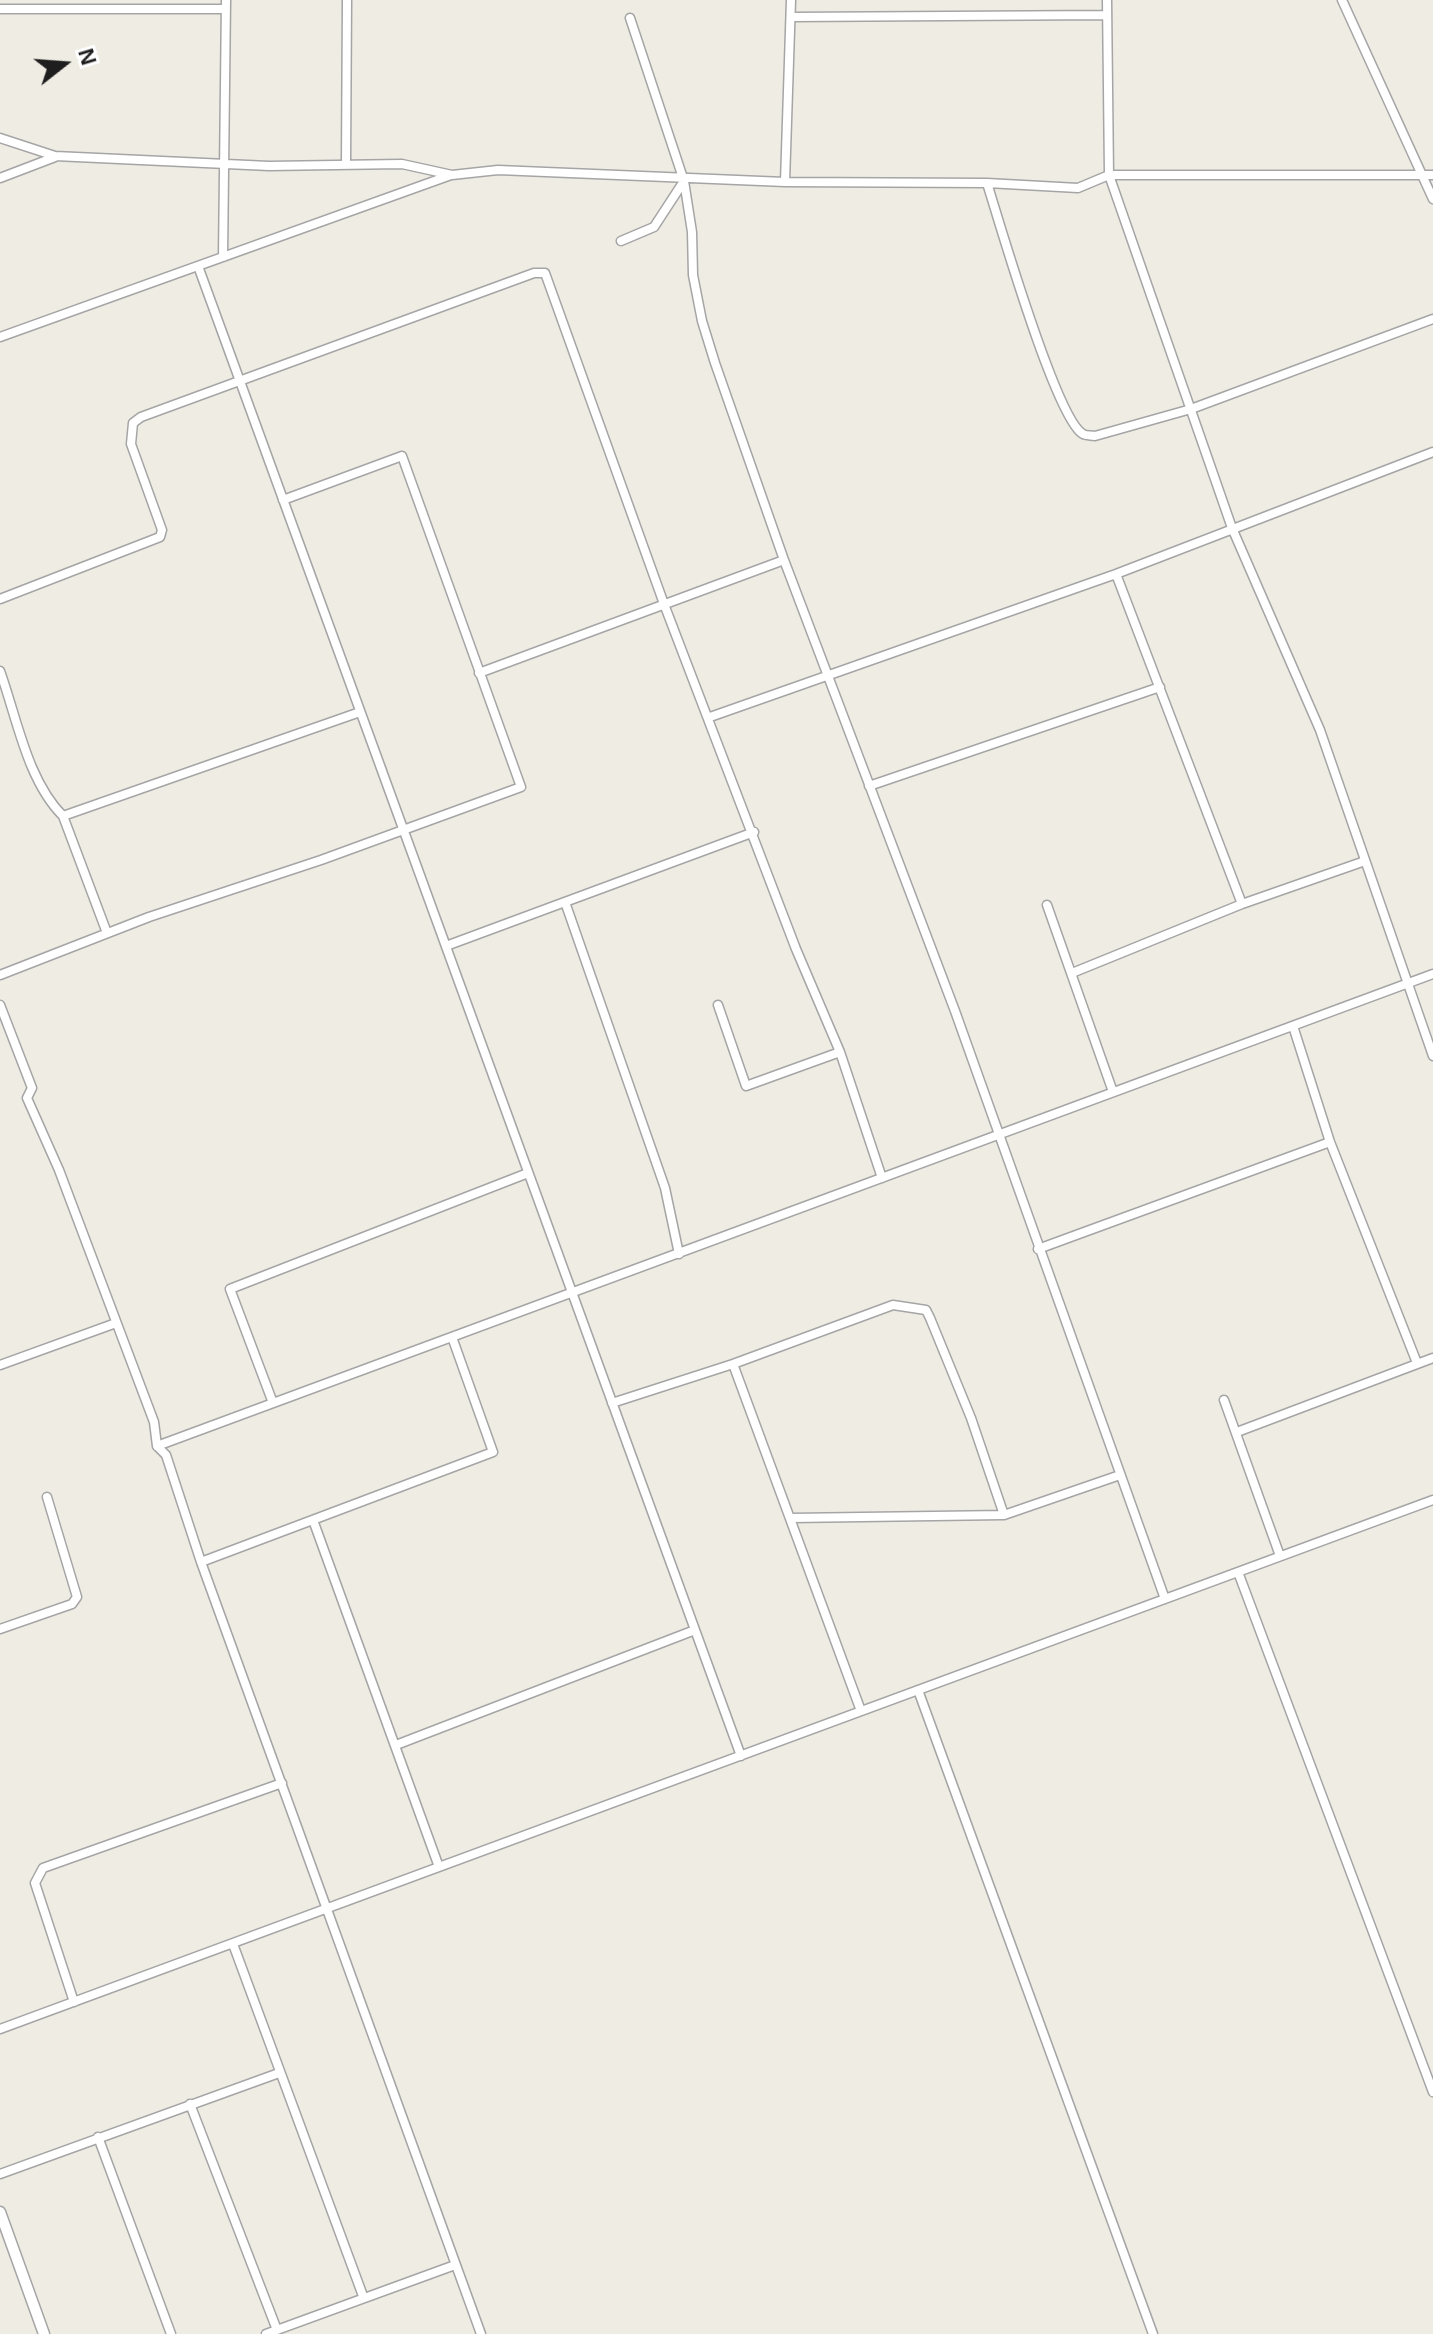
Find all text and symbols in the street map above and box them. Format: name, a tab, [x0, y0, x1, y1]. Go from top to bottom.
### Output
north arrow	[24, 24, 104, 104]
text: N	[73, 46, 102, 68]

